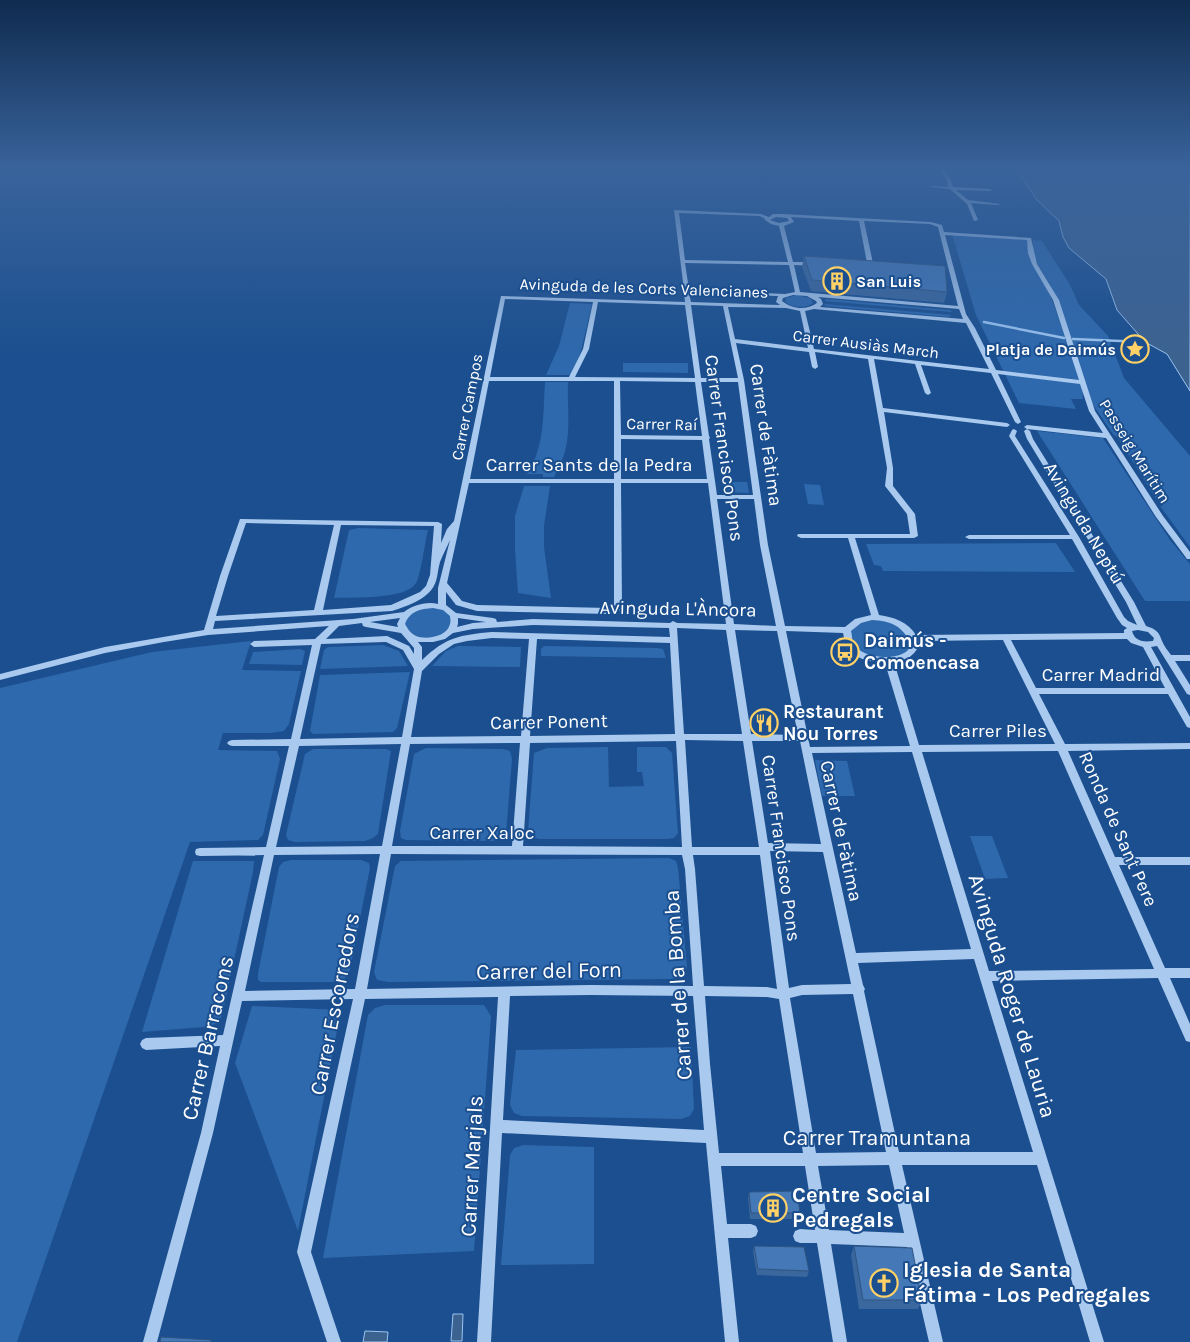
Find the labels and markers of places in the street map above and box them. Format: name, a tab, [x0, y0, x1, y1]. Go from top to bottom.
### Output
building icon: San Luis	[822, 266, 852, 296]
place label: San Luis	[856, 272, 921, 291]
place icon: Platja de Daimús	[1120, 334, 1150, 364]
place label: Platja de Daimús	[986, 340, 1116, 359]
place label: Daimús - Comoencasa	[864, 630, 980, 674]
bus stop icon: Daimús - Comoencasa	[830, 637, 860, 667]
place label: Restaurant Nou Torres	[783, 701, 884, 745]
restaurant icon: Restaurant Nou Torres	[749, 708, 779, 738]
place label: Centre Social Pedregals	[792, 1182, 931, 1233]
building icon: Centre Social Pedregals	[758, 1193, 788, 1223]
place label: Iglesia de Santa Fátima - Los Pedregales	[903, 1257, 1151, 1308]
church icon: Iglesia de Santa Fátima - Los Pedregales	[869, 1268, 899, 1298]

